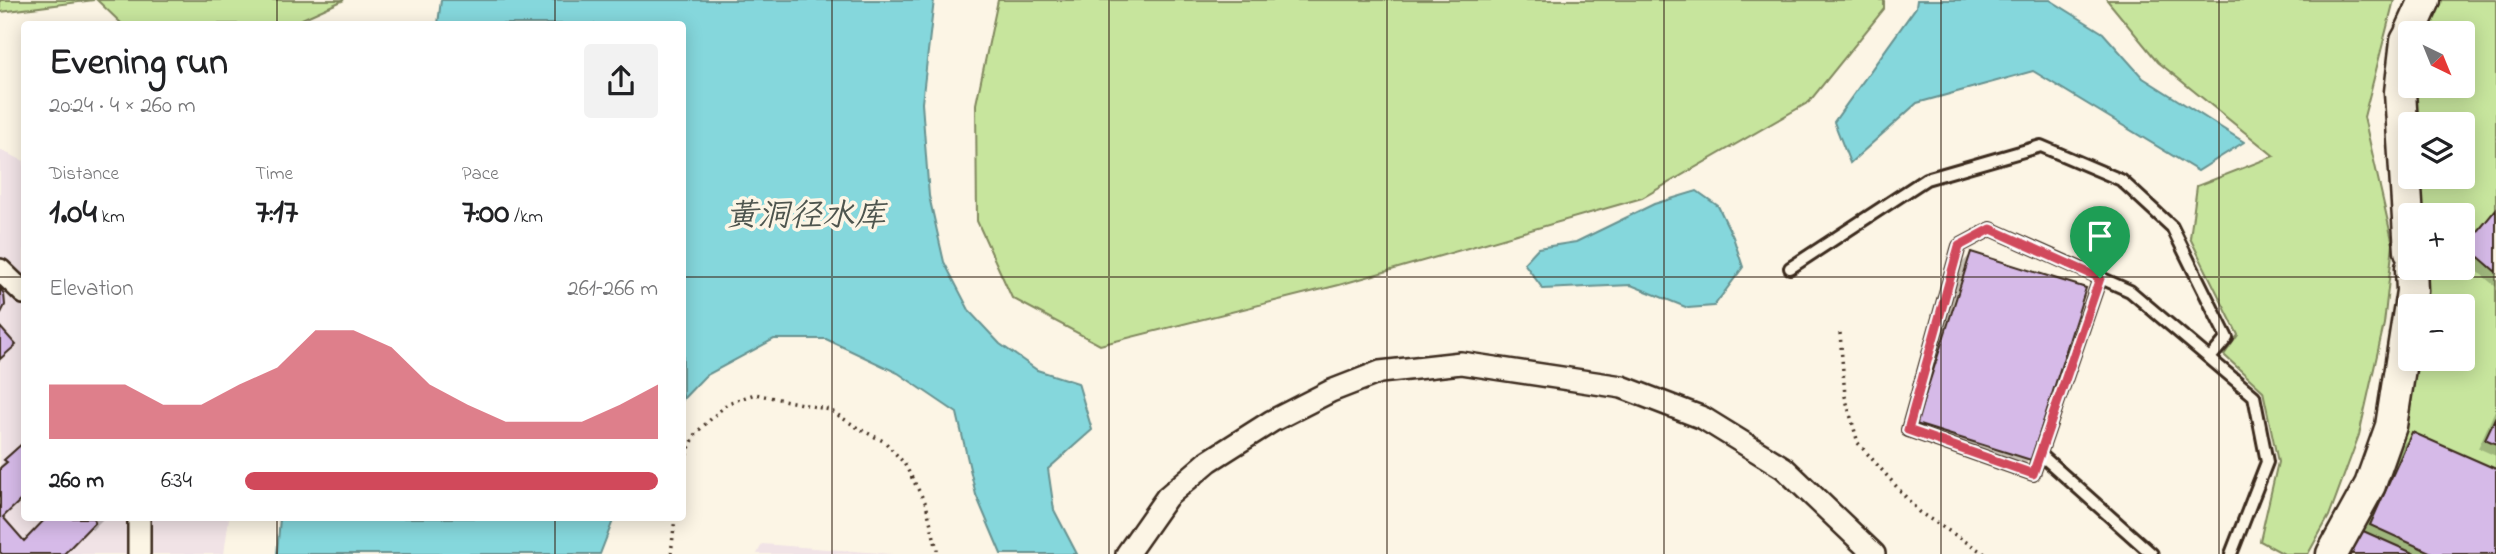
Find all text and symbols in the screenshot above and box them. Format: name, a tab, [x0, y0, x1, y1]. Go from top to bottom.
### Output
north arrow	[2398, 21, 2474, 98]
map controls	[2398, 21, 2475, 371]
text: Evening run	[49, 36, 228, 92]
button: share	[584, 44, 658, 118]
text: 20:24 · 4 × 260 m	[49, 90, 196, 123]
button: layers	[2398, 112, 2475, 189]
text: Distance	[49, 161, 119, 188]
text: Time	[255, 161, 293, 188]
text: Pace	[462, 161, 499, 188]
text: 1.04	[49, 188, 97, 239]
text: 7:17	[255, 188, 298, 239]
text: 7:00	[462, 188, 509, 239]
water label: 黄洞径水库	[726, 194, 889, 241]
button: +	[2398, 203, 2475, 280]
text: km	[97, 204, 125, 231]
text: /km	[509, 204, 543, 231]
pin	[2070, 206, 2130, 278]
icon: arrive	[2081, 217, 2119, 255]
text: Elevation	[49, 273, 134, 306]
text: 261–266 m	[567, 273, 658, 306]
button: −	[2398, 294, 2475, 371]
text: 260 m	[49, 465, 104, 498]
text: 6:34	[161, 465, 192, 498]

